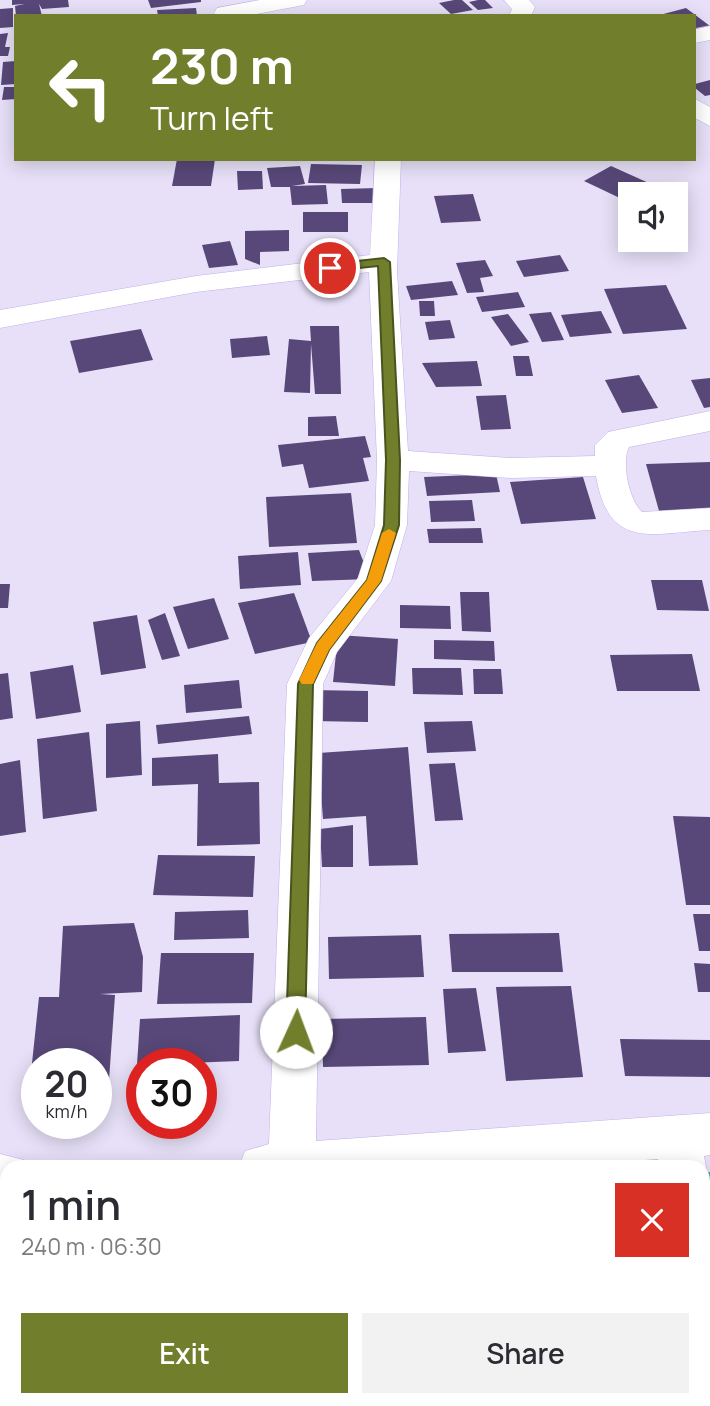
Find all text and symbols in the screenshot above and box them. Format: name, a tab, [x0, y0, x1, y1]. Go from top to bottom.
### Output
text: 230 m	[150, 32, 294, 99]
icon: left	[35, 42, 126, 133]
text: Turn left	[150, 96, 274, 140]
map controls	[618, 182, 688, 252]
button: sound	[618, 182, 688, 252]
pin	[300, 238, 360, 298]
icon: arrive	[311, 249, 349, 287]
position arrow	[259, 995, 333, 1069]
speed limit sign: 30	[126, 1048, 217, 1139]
text: 20	[45, 1060, 88, 1108]
text: km/h	[46, 1099, 87, 1123]
text: 1 min	[21, 1175, 121, 1233]
button: close	[615, 1183, 689, 1257]
text: 240 m · 06:30	[21, 1230, 162, 1262]
button: Exit	[21, 1313, 348, 1393]
button: Share	[362, 1313, 689, 1393]

